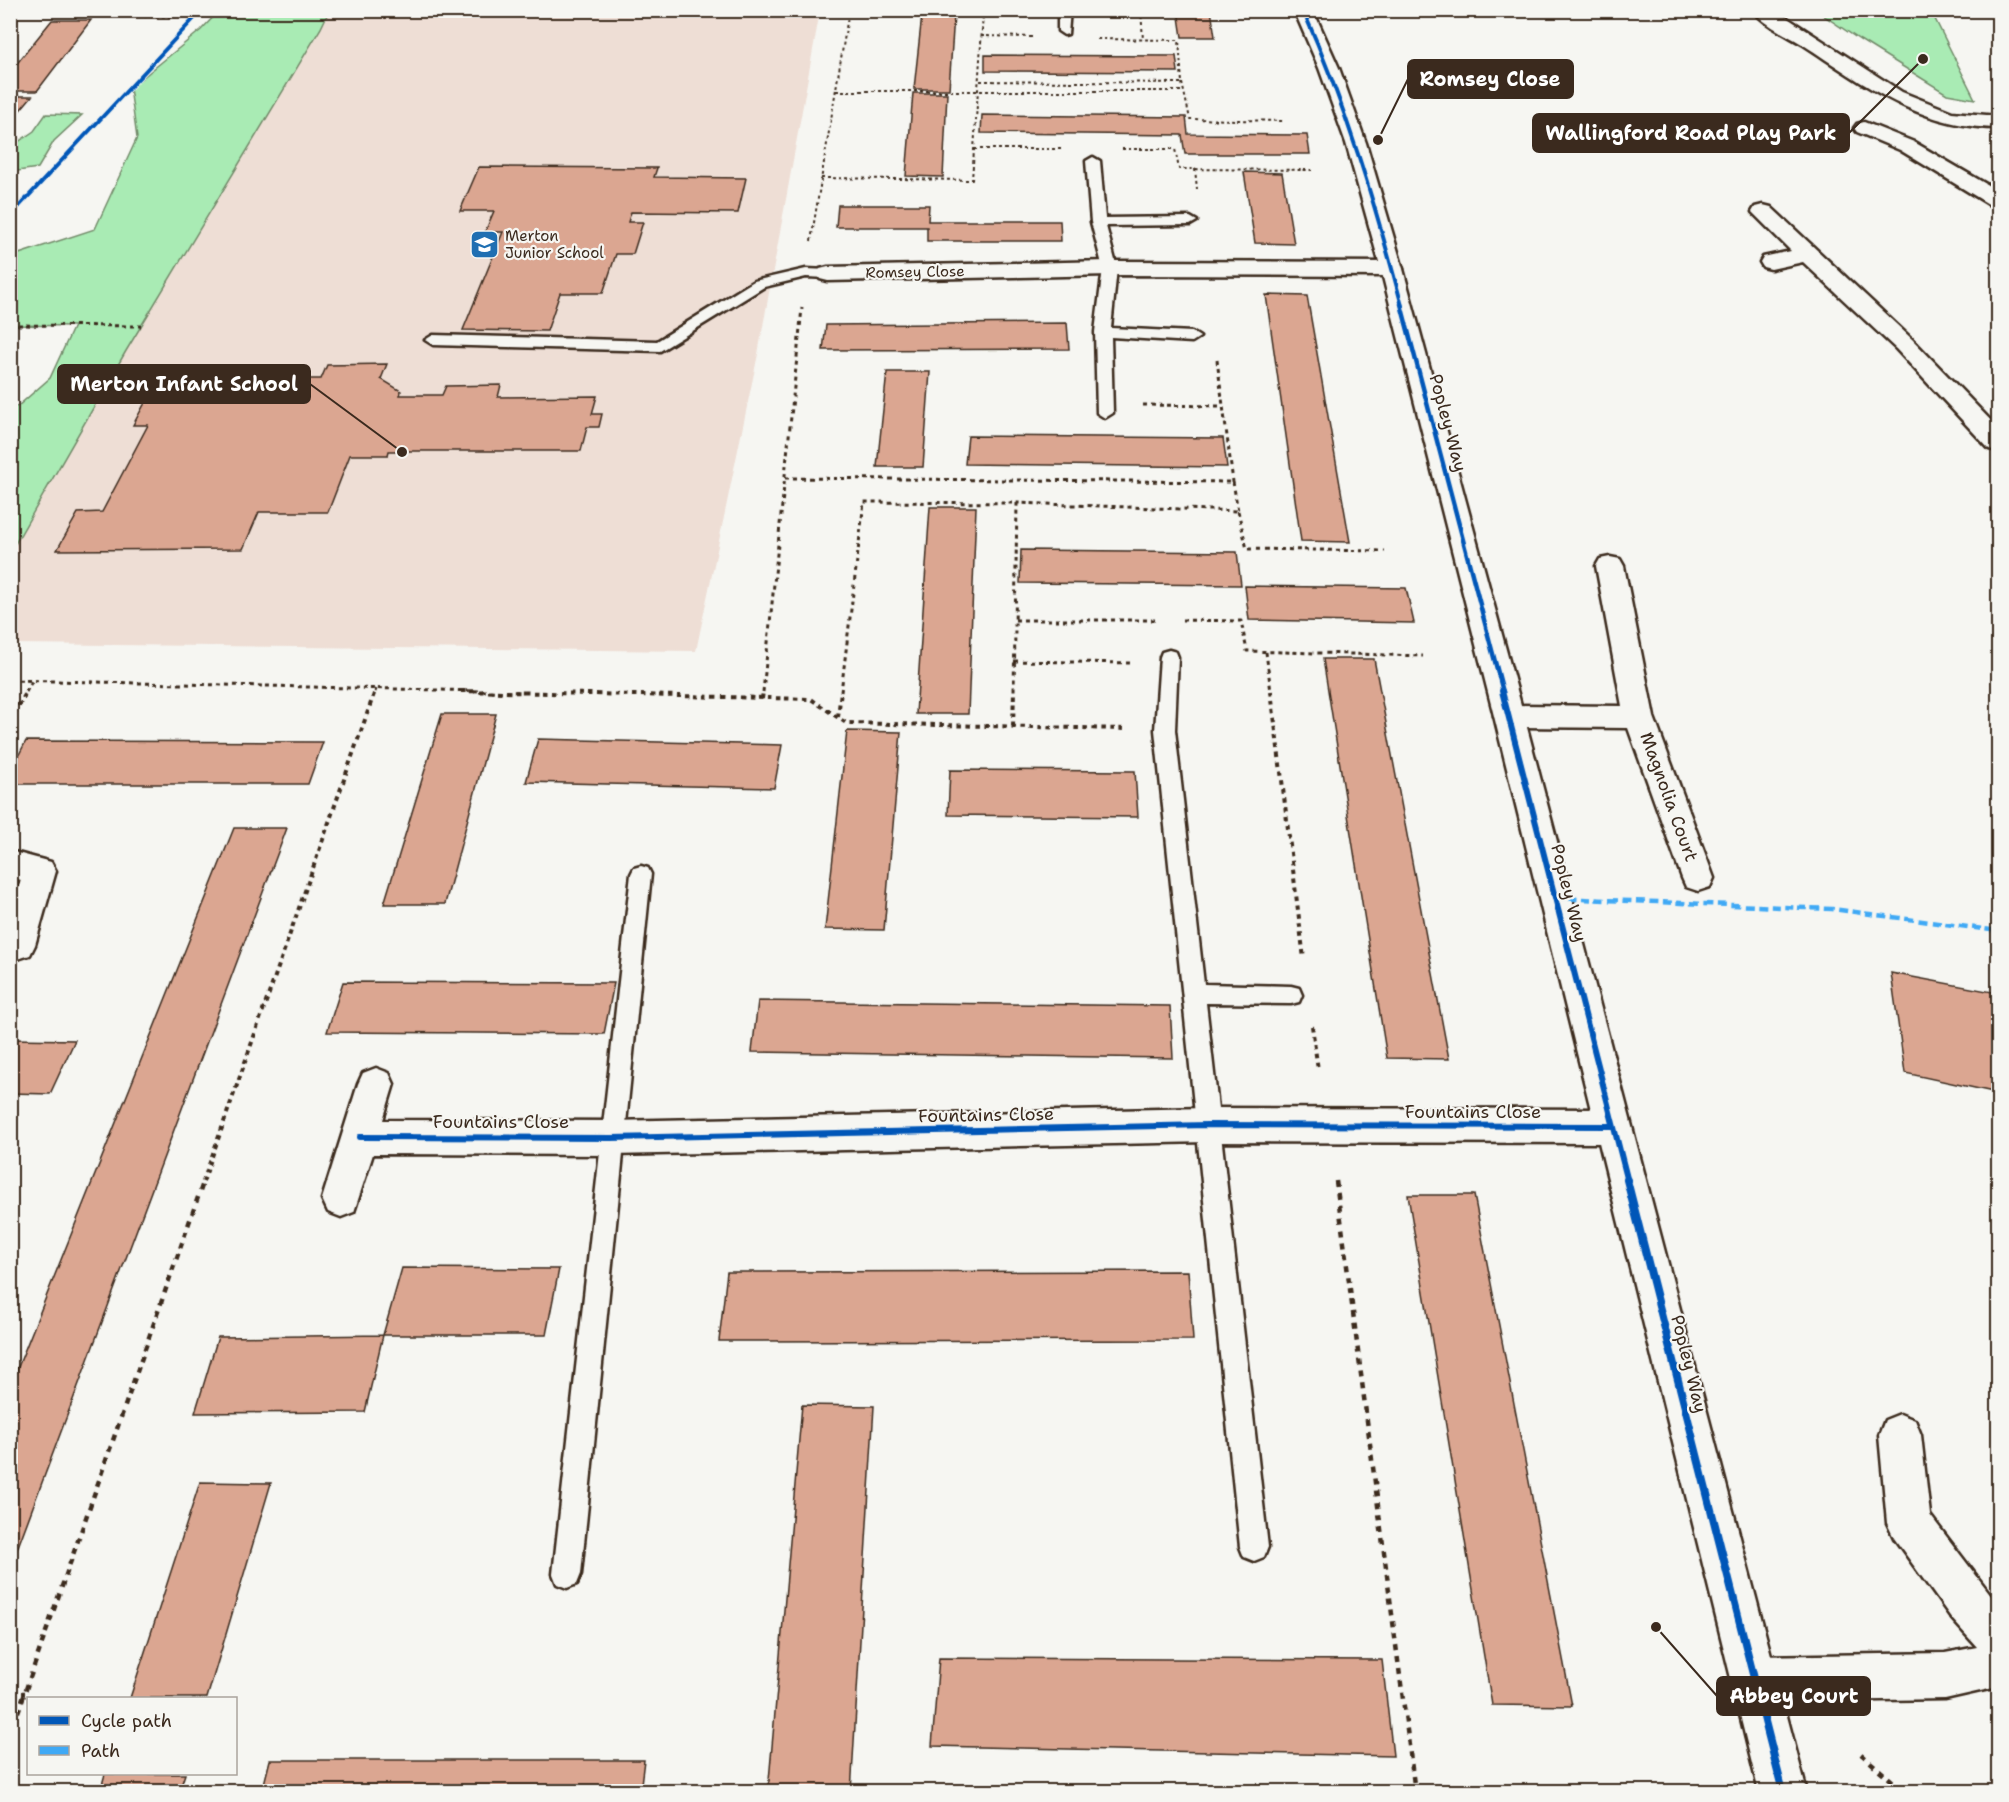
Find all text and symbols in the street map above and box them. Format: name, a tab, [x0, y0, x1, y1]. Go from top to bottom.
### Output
callout: Romsey Close	[1408, 60, 1573, 98]
text: Romsey Close	[1419, 66, 1561, 92]
callout: Wallingford Road Play Park	[1533, 114, 1849, 152]
text: Wallingford Road Play Park	[1545, 120, 1837, 146]
place label: Merton Junior School	[505, 226, 604, 263]
school or university icon: Merton Junior School	[468, 229, 500, 261]
street label: Romsey Close	[865, 261, 965, 283]
callout: Merton Infant School	[58, 365, 310, 403]
text: Merton Infant School	[70, 371, 298, 397]
street label: Popley Way	[1423, 371, 1473, 475]
street label: Magnolia Court	[1634, 729, 1704, 865]
street label: Popley Way	[1545, 841, 1593, 945]
street label: Fountains Close	[1405, 1100, 1541, 1124]
street label: Fountains Close	[918, 1102, 1054, 1128]
street label: Fountains Close	[433, 1110, 569, 1134]
street label: Popley Way	[1665, 1312, 1713, 1416]
callout: Abbey Court	[1717, 1677, 1870, 1715]
text: Abbey Court	[1729, 1683, 1859, 1709]
legend	[27, 1697, 237, 1775]
text: Cycle path	[81, 1709, 172, 1733]
text: Path	[81, 1739, 120, 1763]

